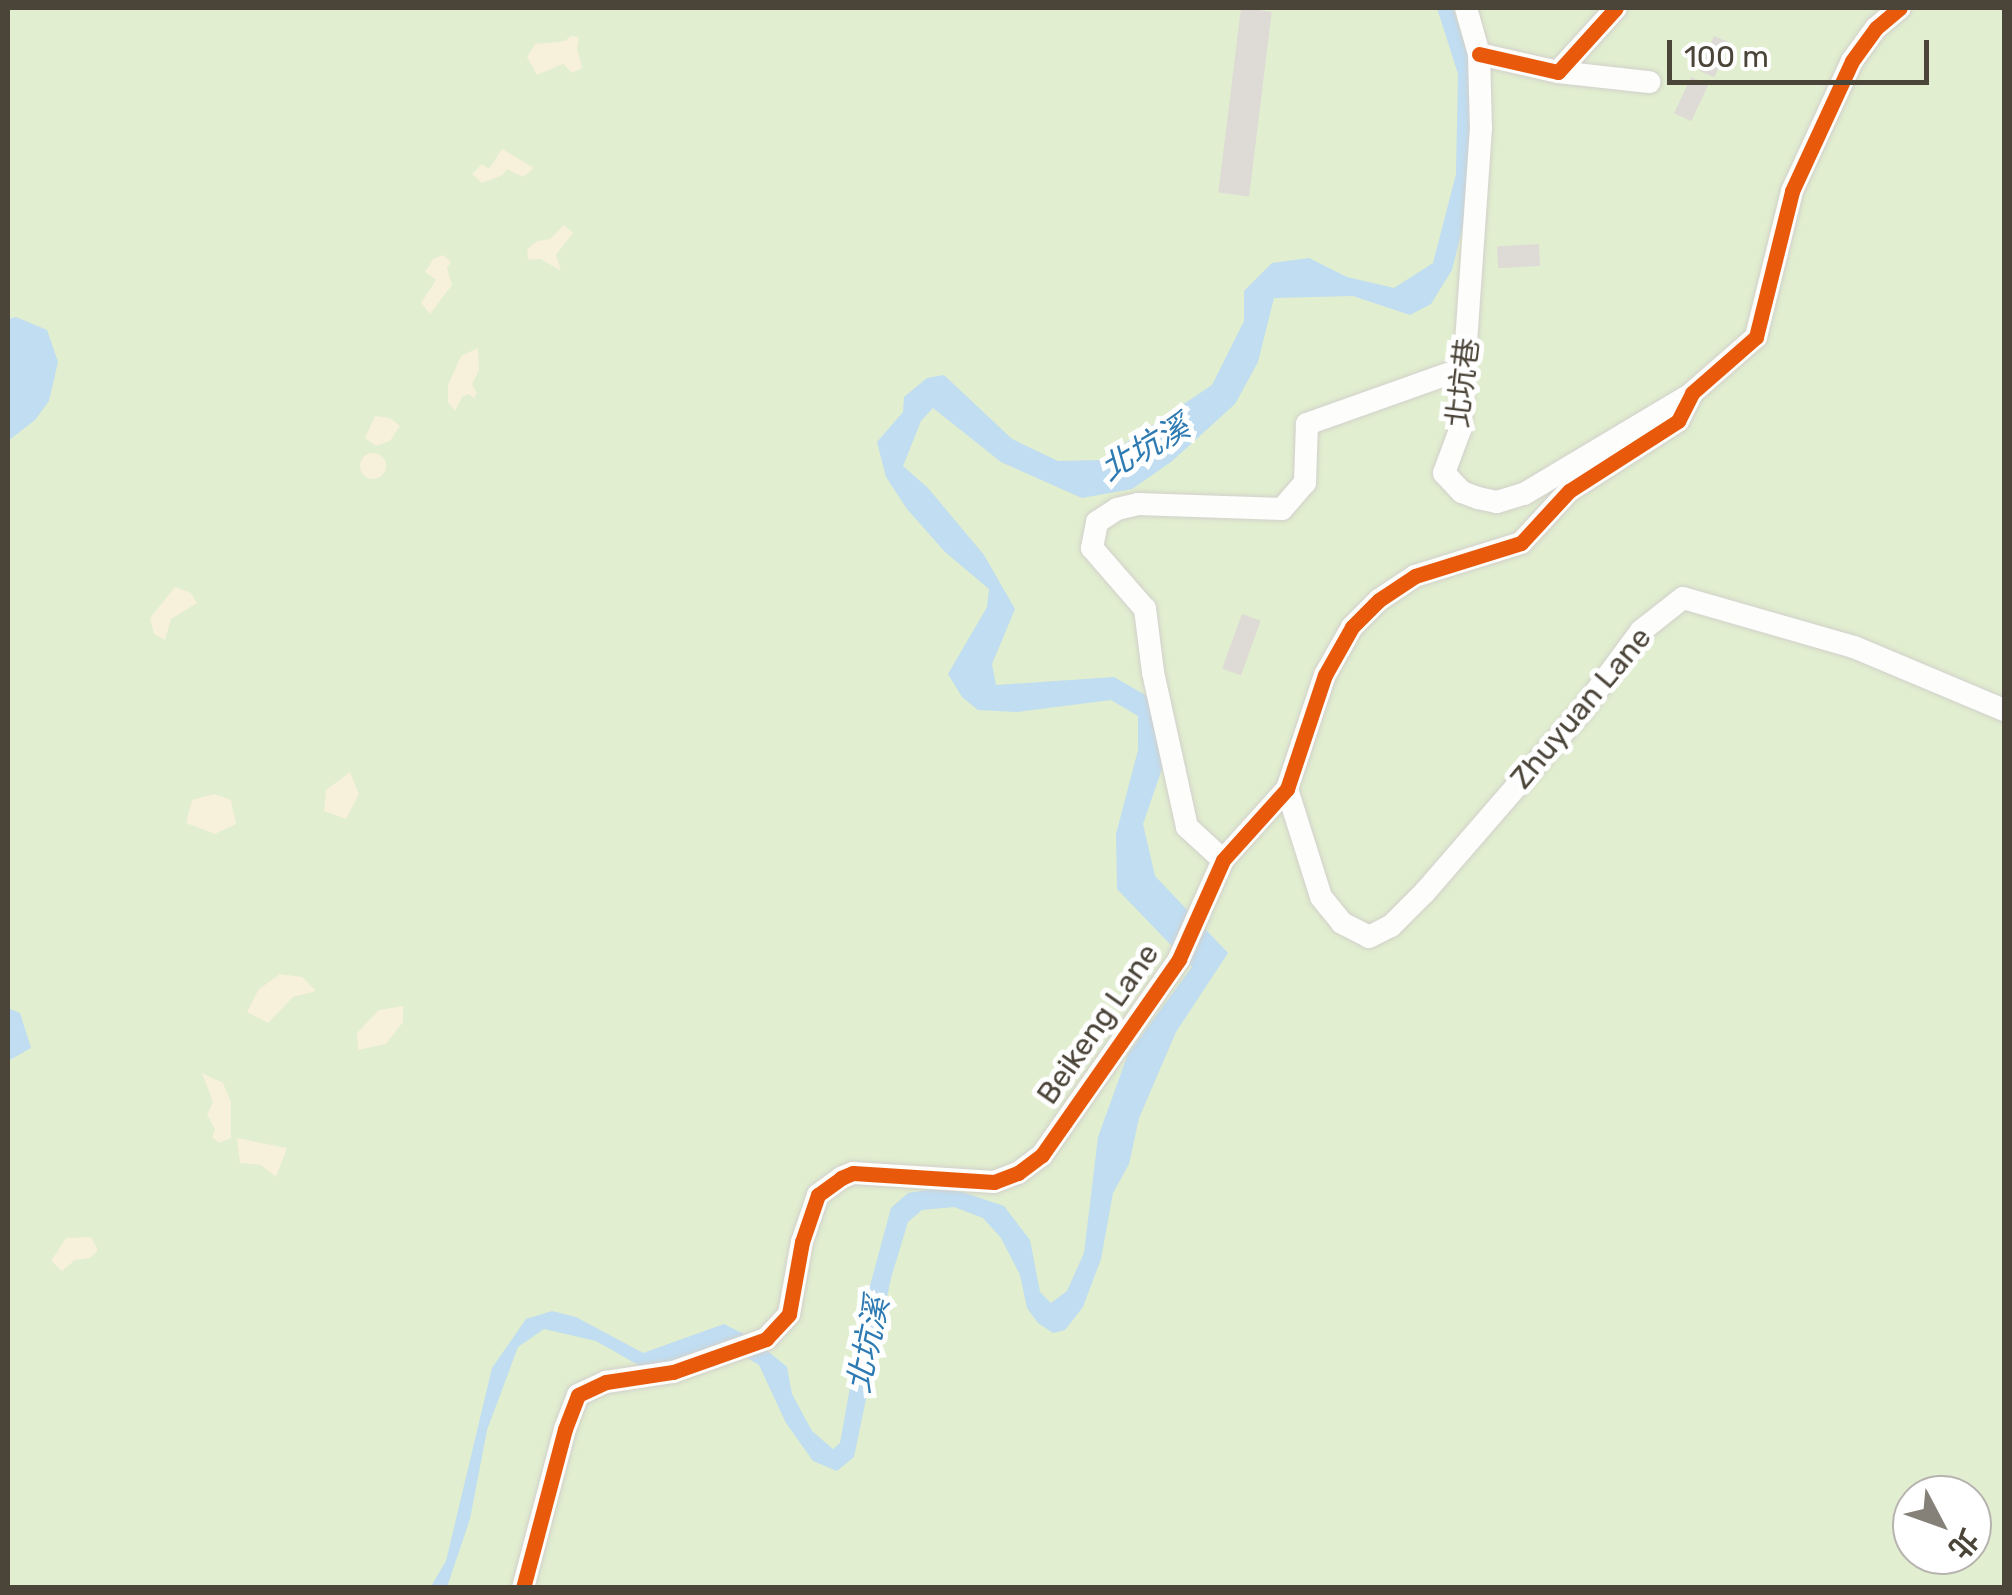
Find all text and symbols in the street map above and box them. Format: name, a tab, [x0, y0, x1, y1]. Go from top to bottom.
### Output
scale bar	[1672, 20, 1934, 82]
text: 100 m	[1684, 39, 1769, 75]
street label: 北坑巷	[1440, 336, 1486, 430]
water label: 北坑溪	[1094, 407, 1196, 489]
street label: Zhuyuan Lane	[1503, 620, 1659, 796]
street label: Beikeng Lane	[1029, 937, 1167, 1111]
water label: 北坑溪	[839, 1294, 897, 1396]
north arrow	[1892, 1475, 1992, 1575]
text: 北	[1942, 1522, 1985, 1565]

